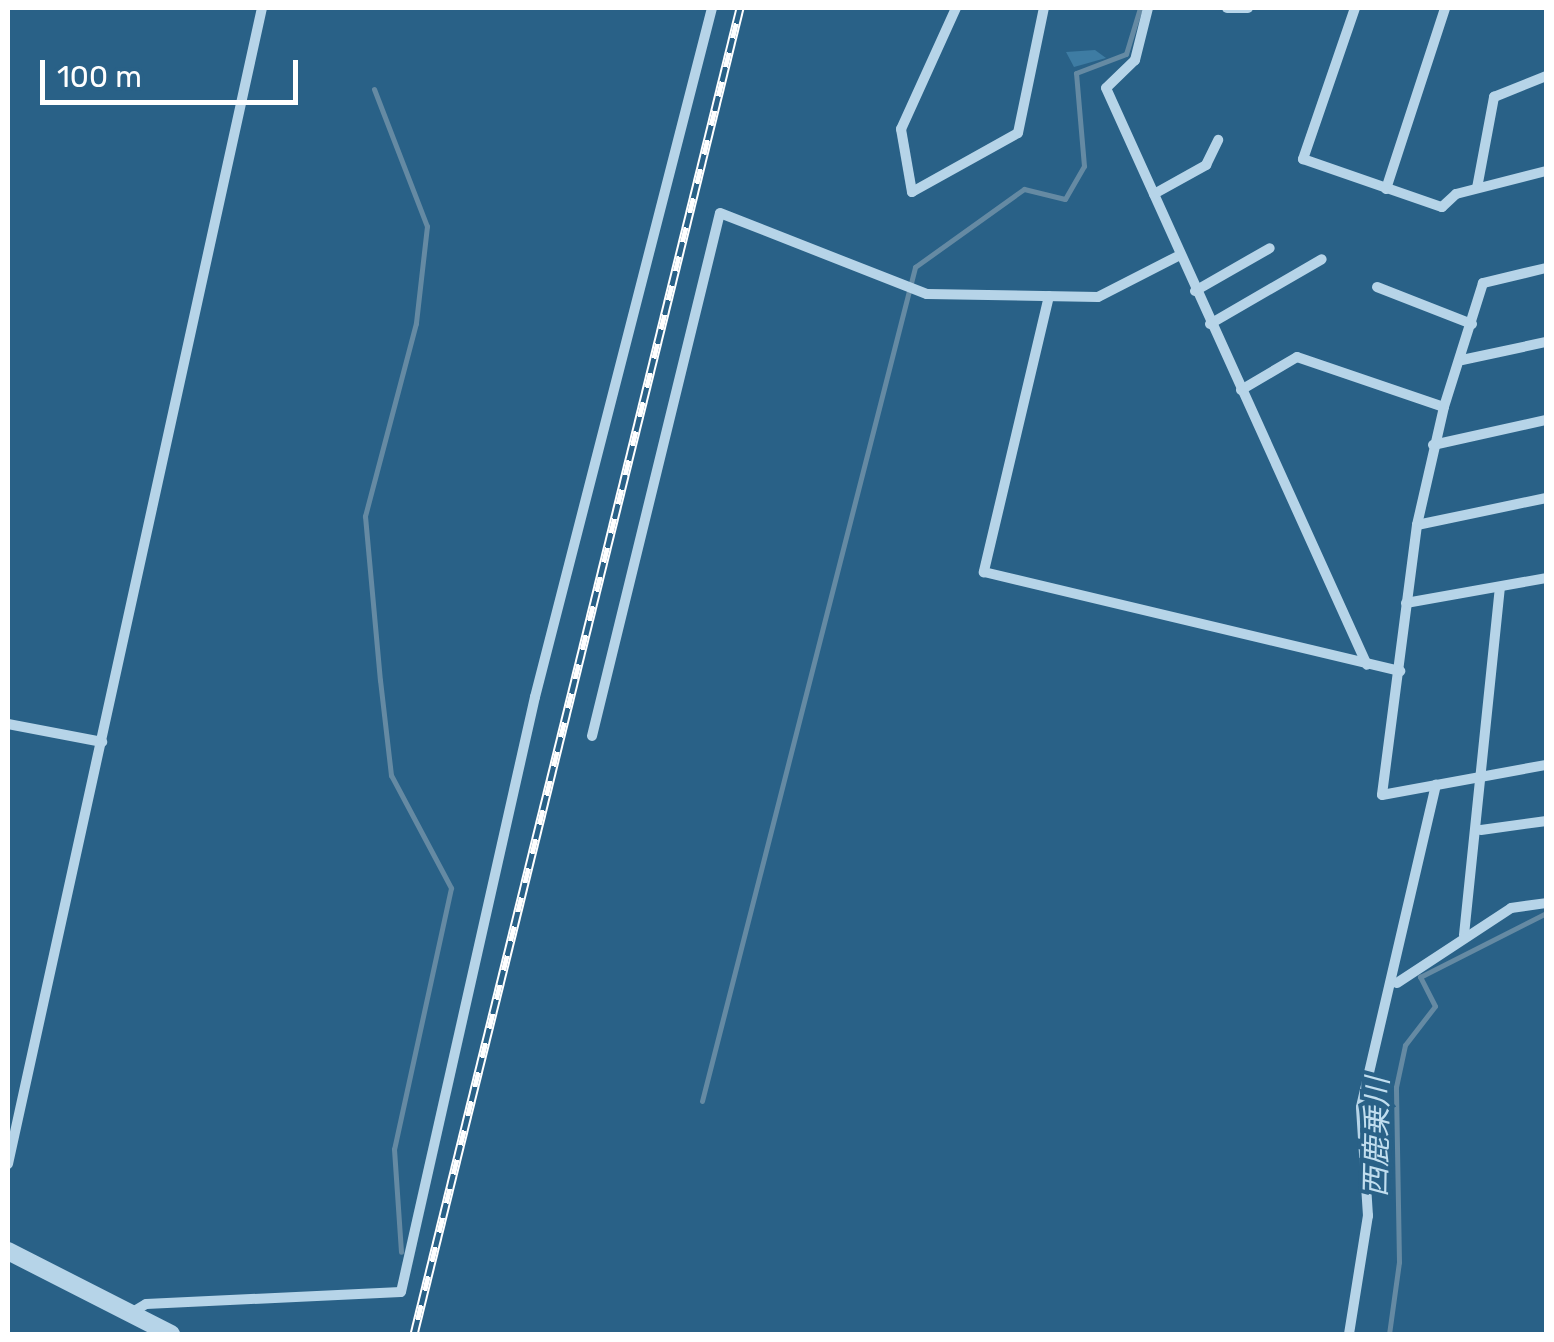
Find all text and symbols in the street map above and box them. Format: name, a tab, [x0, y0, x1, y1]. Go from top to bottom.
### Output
scale bar	[45, 40, 302, 102]
text: 100 m	[57, 59, 142, 95]
water label: 西鹿乗川	[1358, 1077, 1396, 1197]

